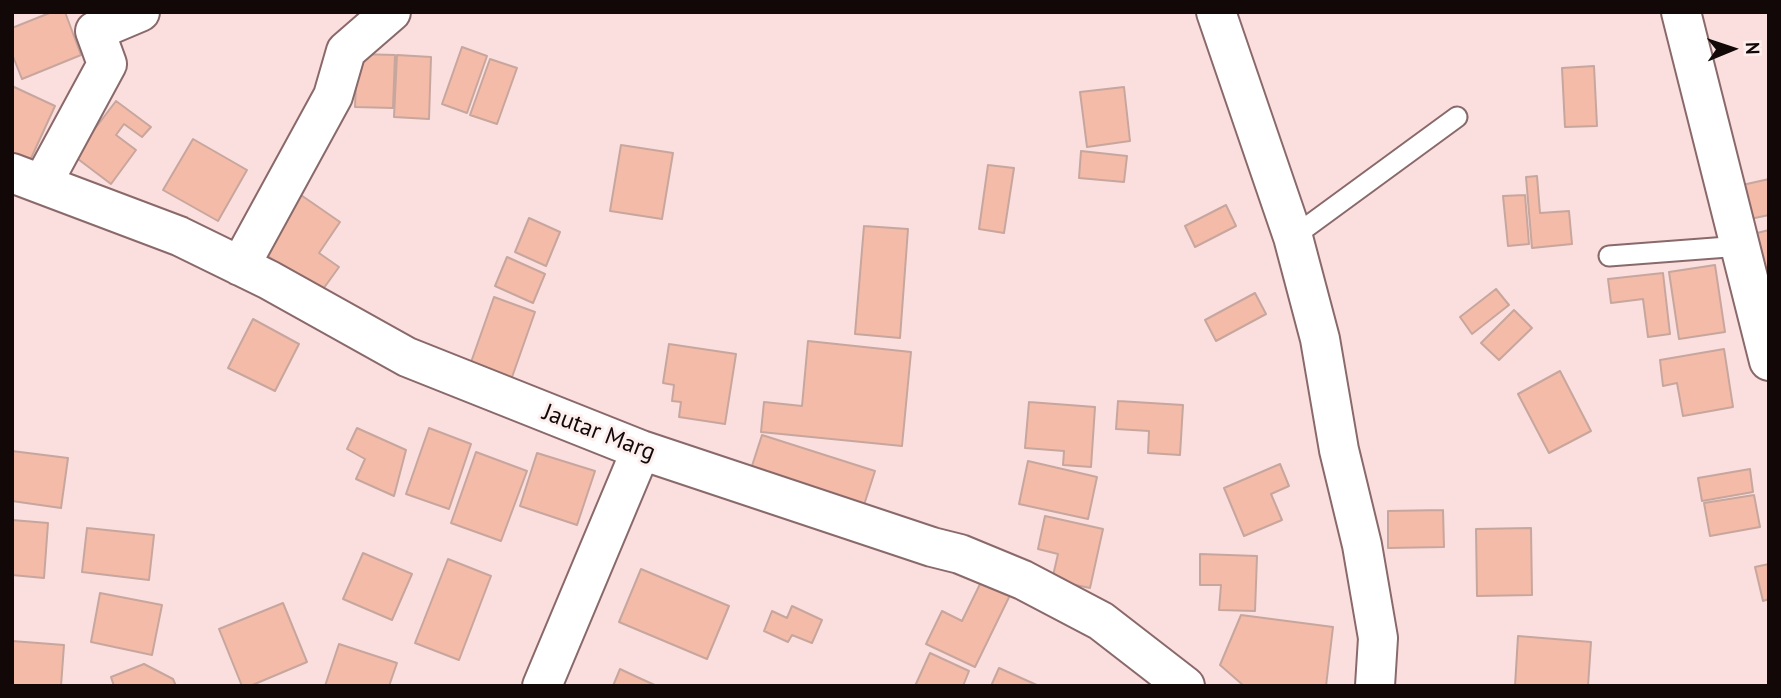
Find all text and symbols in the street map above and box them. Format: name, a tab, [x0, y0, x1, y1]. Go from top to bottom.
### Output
north arrow	[1697, 14, 1767, 84]
text: N	[1741, 42, 1765, 55]
street label: Jautar Marg	[539, 398, 659, 468]

